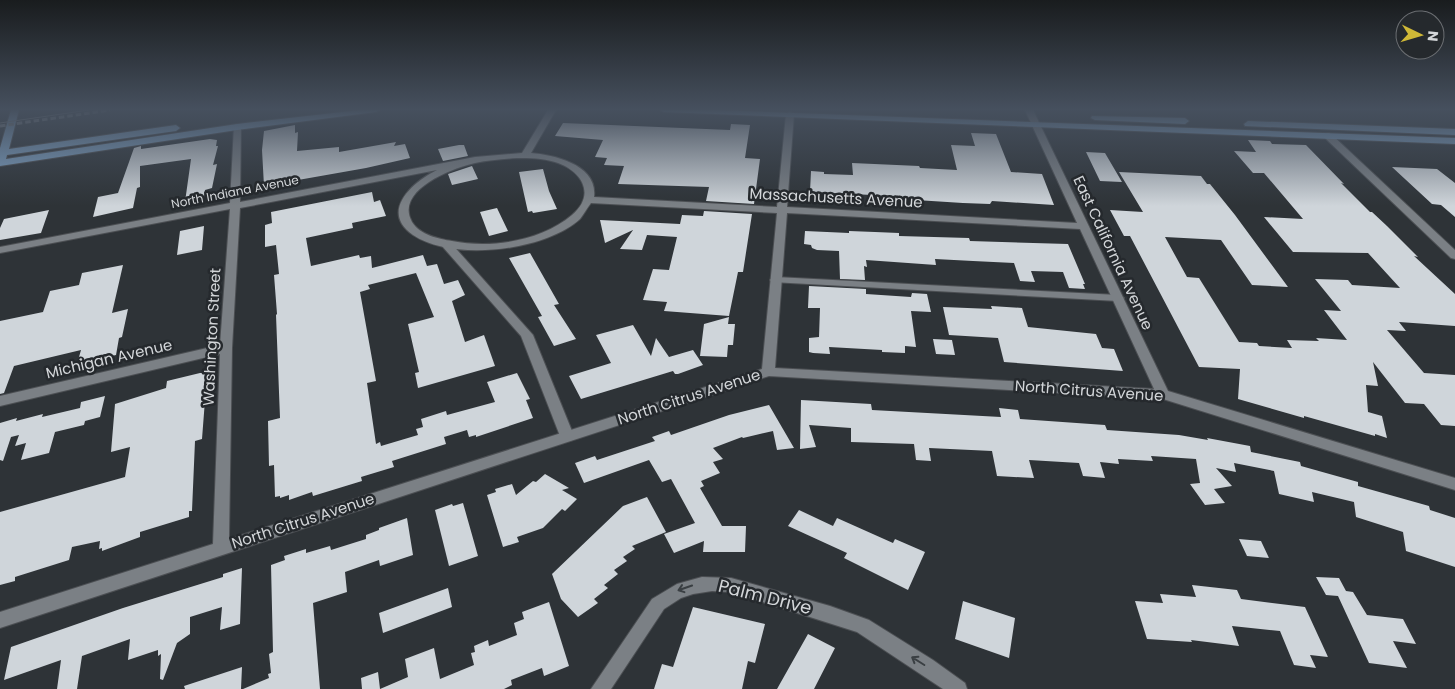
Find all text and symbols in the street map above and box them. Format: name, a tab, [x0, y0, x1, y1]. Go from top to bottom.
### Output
north arrow	[1395, 10, 1445, 60]
text: N	[1423, 30, 1443, 42]
street label: North Indiana Avenue	[170, 171, 300, 212]
street label: East California Avenue	[1068, 172, 1158, 333]
street label: Massachusetts Avenue	[749, 182, 923, 213]
street label: Washington Street	[197, 267, 226, 407]
street label: Michigan Avenue	[44, 334, 174, 383]
street label: North Citrus Avenue	[615, 364, 763, 430]
street label: North Citrus Avenue	[1014, 375, 1164, 406]
street label: North Citrus Avenue	[229, 488, 377, 554]
street label: Palm Drive	[716, 573, 814, 620]
one-way arrow	[678, 584, 694, 594]
one-way arrow	[912, 656, 926, 666]

